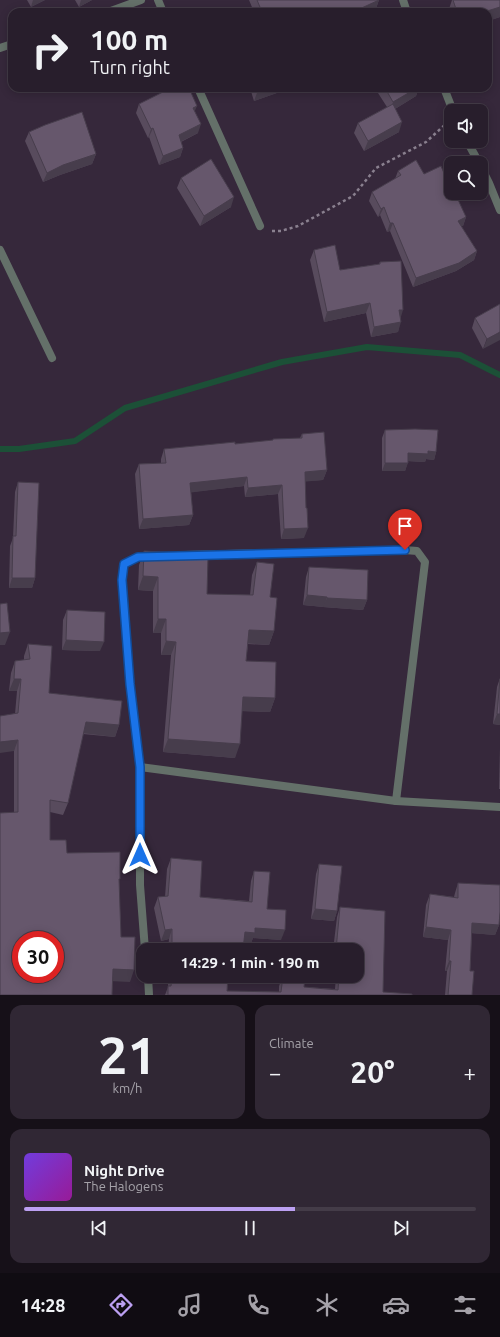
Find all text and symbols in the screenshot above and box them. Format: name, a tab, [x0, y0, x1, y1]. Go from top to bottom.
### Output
icon: right	[24, 24, 76, 76]
text: 100 m	[90, 24, 168, 55]
text: Turn right	[90, 57, 170, 77]
map controls	[444, 104, 488, 200]
button: sound	[444, 104, 488, 148]
button: search	[444, 156, 488, 200]
pin	[388, 509, 422, 550]
icon: arrive	[394, 515, 416, 537]
position arrow	[119, 834, 161, 876]
speed limit sign: 30	[12, 931, 64, 983]
text: 14:29 · 1 min · 190 m	[181, 954, 319, 971]
text: 21	[98, 1026, 157, 1084]
text: Climate	[269, 1036, 314, 1050]
text: 20°	[350, 1055, 395, 1089]
text: −	[269, 1060, 281, 1085]
text: +	[464, 1060, 476, 1085]
text: km/h	[112, 1081, 143, 1095]
text: Night Drive	[84, 1162, 165, 1179]
text: The Halogens	[84, 1179, 163, 1193]
icon: previous	[88, 1217, 110, 1239]
icon: pause	[239, 1217, 261, 1239]
icon: next	[390, 1217, 412, 1239]
icon: directions	[107, 1291, 135, 1319]
icon: music	[176, 1291, 204, 1319]
icon: phone	[244, 1291, 272, 1319]
icon: climate	[313, 1291, 341, 1319]
icon: car	[382, 1291, 410, 1319]
icon: filters	[451, 1291, 479, 1319]
text: 14:28	[20, 1295, 66, 1315]

